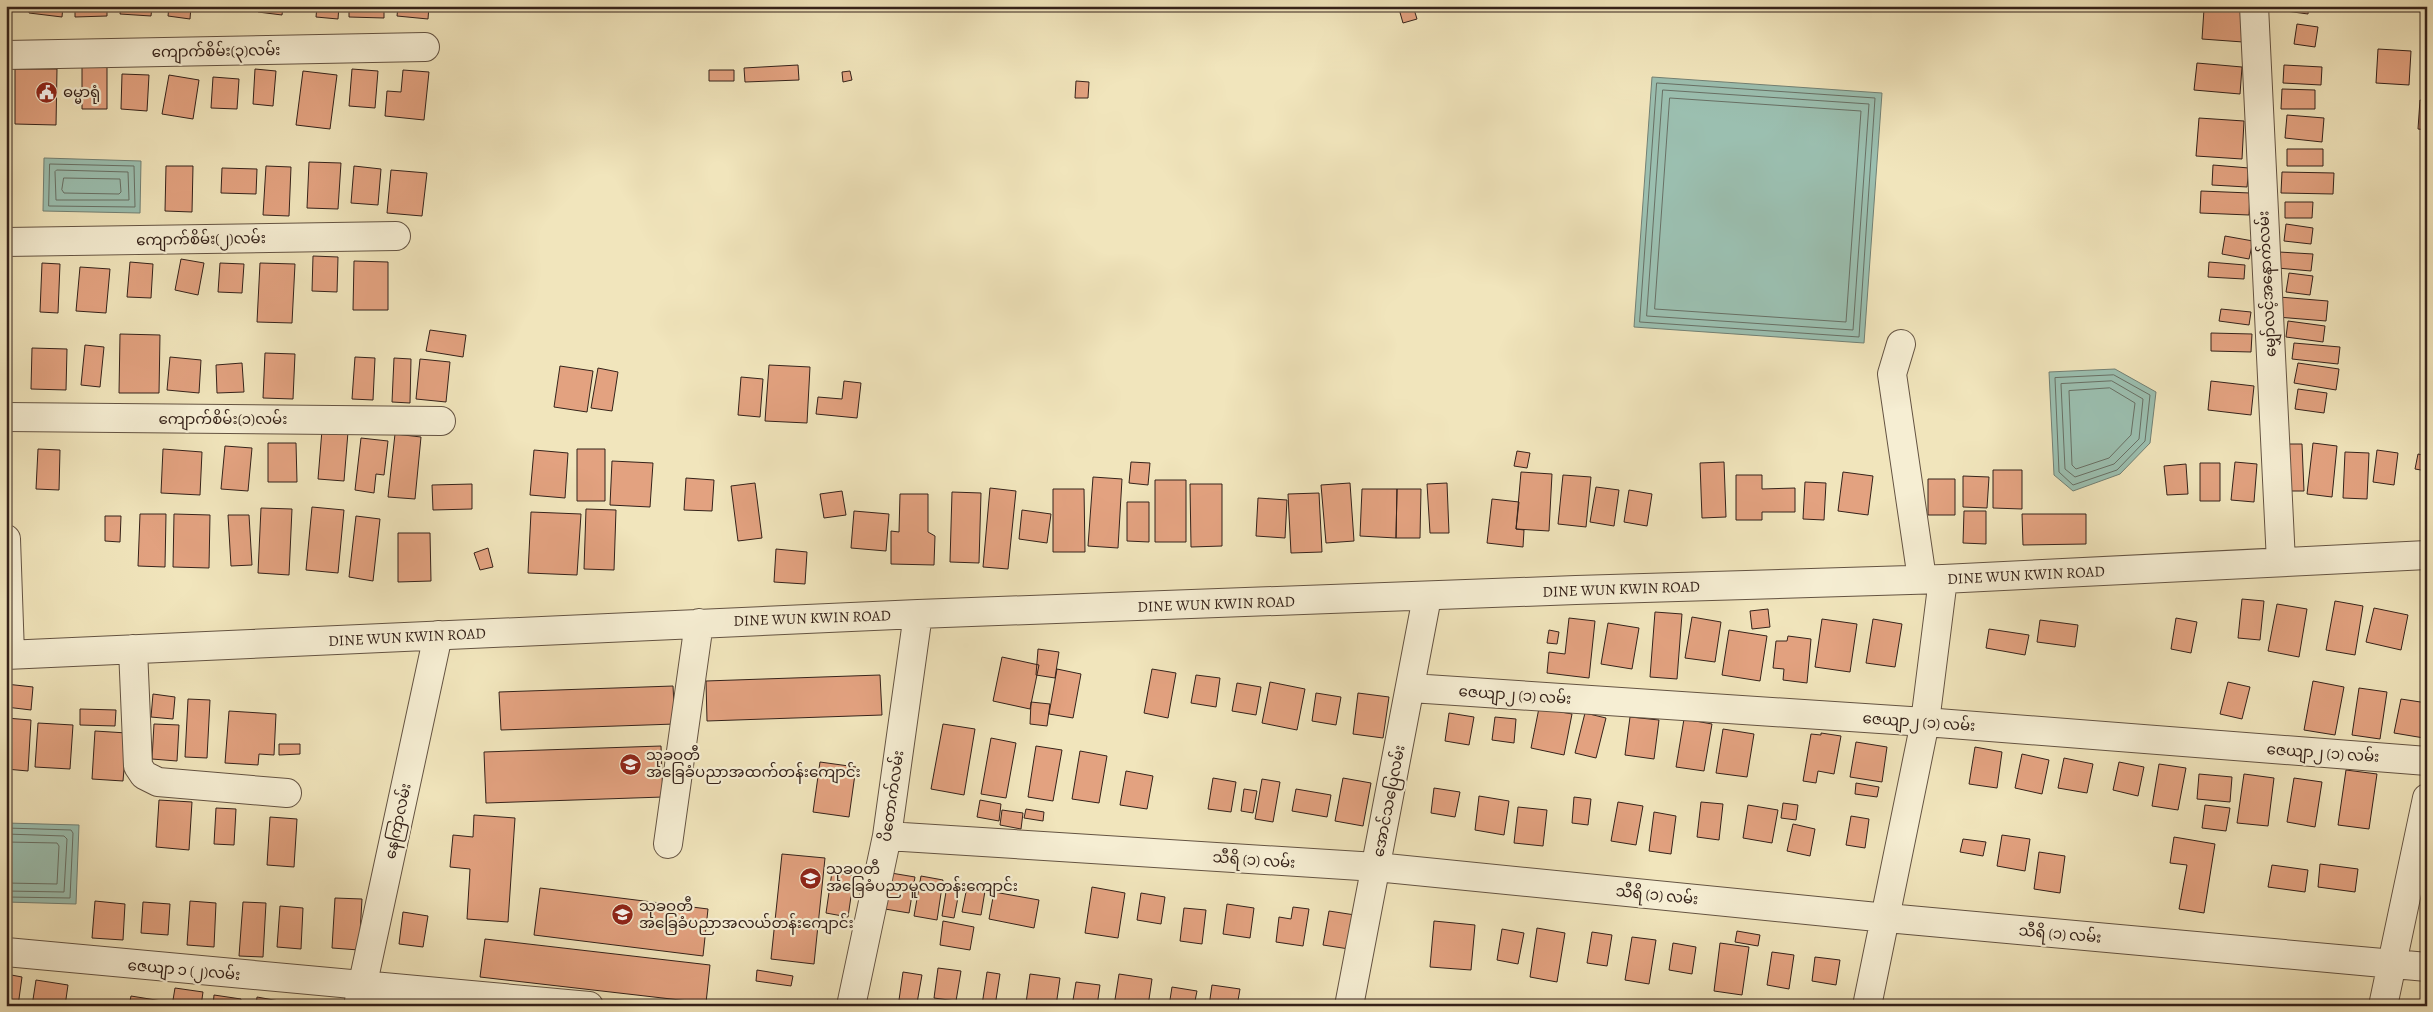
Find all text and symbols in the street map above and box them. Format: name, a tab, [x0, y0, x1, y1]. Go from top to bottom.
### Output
street label: ကျောက်စိမ်း(၃)လမ်း	[151, 40, 281, 64]
public building icon: ဓမ္မာရုံ	[35, 80, 59, 104]
place label: ဓမ္မာရုံ	[63, 82, 100, 104]
street label: မျှော်လင့်အနောက်လမ်း	[2253, 210, 2283, 358]
street label: ကျောက်စိမ်း(၂)လမ်း	[136, 228, 266, 252]
street label: ကျောက်စိမ်း(၁)လမ်း	[159, 409, 287, 431]
street label: DINE WUN KWIN ROAD	[1947, 561, 2105, 589]
street label: DINE WUN KWIN ROAD	[1542, 576, 1700, 602]
street label: DINE WUN KWIN ROAD	[1137, 591, 1295, 617]
street label: DINE WUN KWIN ROAD	[733, 605, 891, 631]
street label: DINE WUN KWIN ROAD	[328, 623, 486, 651]
street label: ဇေယျာ၂ (၁) လမ်း	[1458, 681, 1572, 711]
street label: ဇေယျာ၂ (၁) လမ်း	[1862, 708, 1976, 738]
street label: ဇေယျာ၂ (၁) လမ်း	[2266, 739, 2380, 769]
street label: အောင်သပြေလမ်း	[1368, 743, 1412, 859]
place label: သုခဝတီ အခြေခံပညာအထက်တန်းကျောင်း	[646, 745, 861, 784]
street label: ပိတောက်လမ်း	[876, 749, 908, 843]
school or university icon: သုခဝတီ အခြေခံပညာအထက်တန်းကျောင်း	[618, 752, 642, 776]
street label: နေကြာလမ်း	[380, 781, 418, 861]
street label: သီရိ (၁) လမ်း	[1212, 847, 1296, 875]
place label: သုခဝတီ အခြေခံပညာမူလတန်းကျောင်း	[826, 859, 1018, 898]
school or university icon: သုခဝတီ အခြေခံပညာမူလတန်းကျောင်း	[798, 866, 822, 890]
street label: သီရိ (၁) လမ်း	[1614, 881, 1699, 911]
place label: သုခဝတီ အခြေခံပညာအလယ်တန်းကျောင်း	[639, 896, 854, 935]
school or university icon: သုခဝတီ အခြေခံပညာအလယ်တန်းကျောင်း	[611, 903, 635, 927]
street label: သီရိ (၁) လမ်း	[2018, 920, 2102, 950]
street label: ဇေယျာ ၁ (၂)လမ်း	[127, 955, 241, 987]

